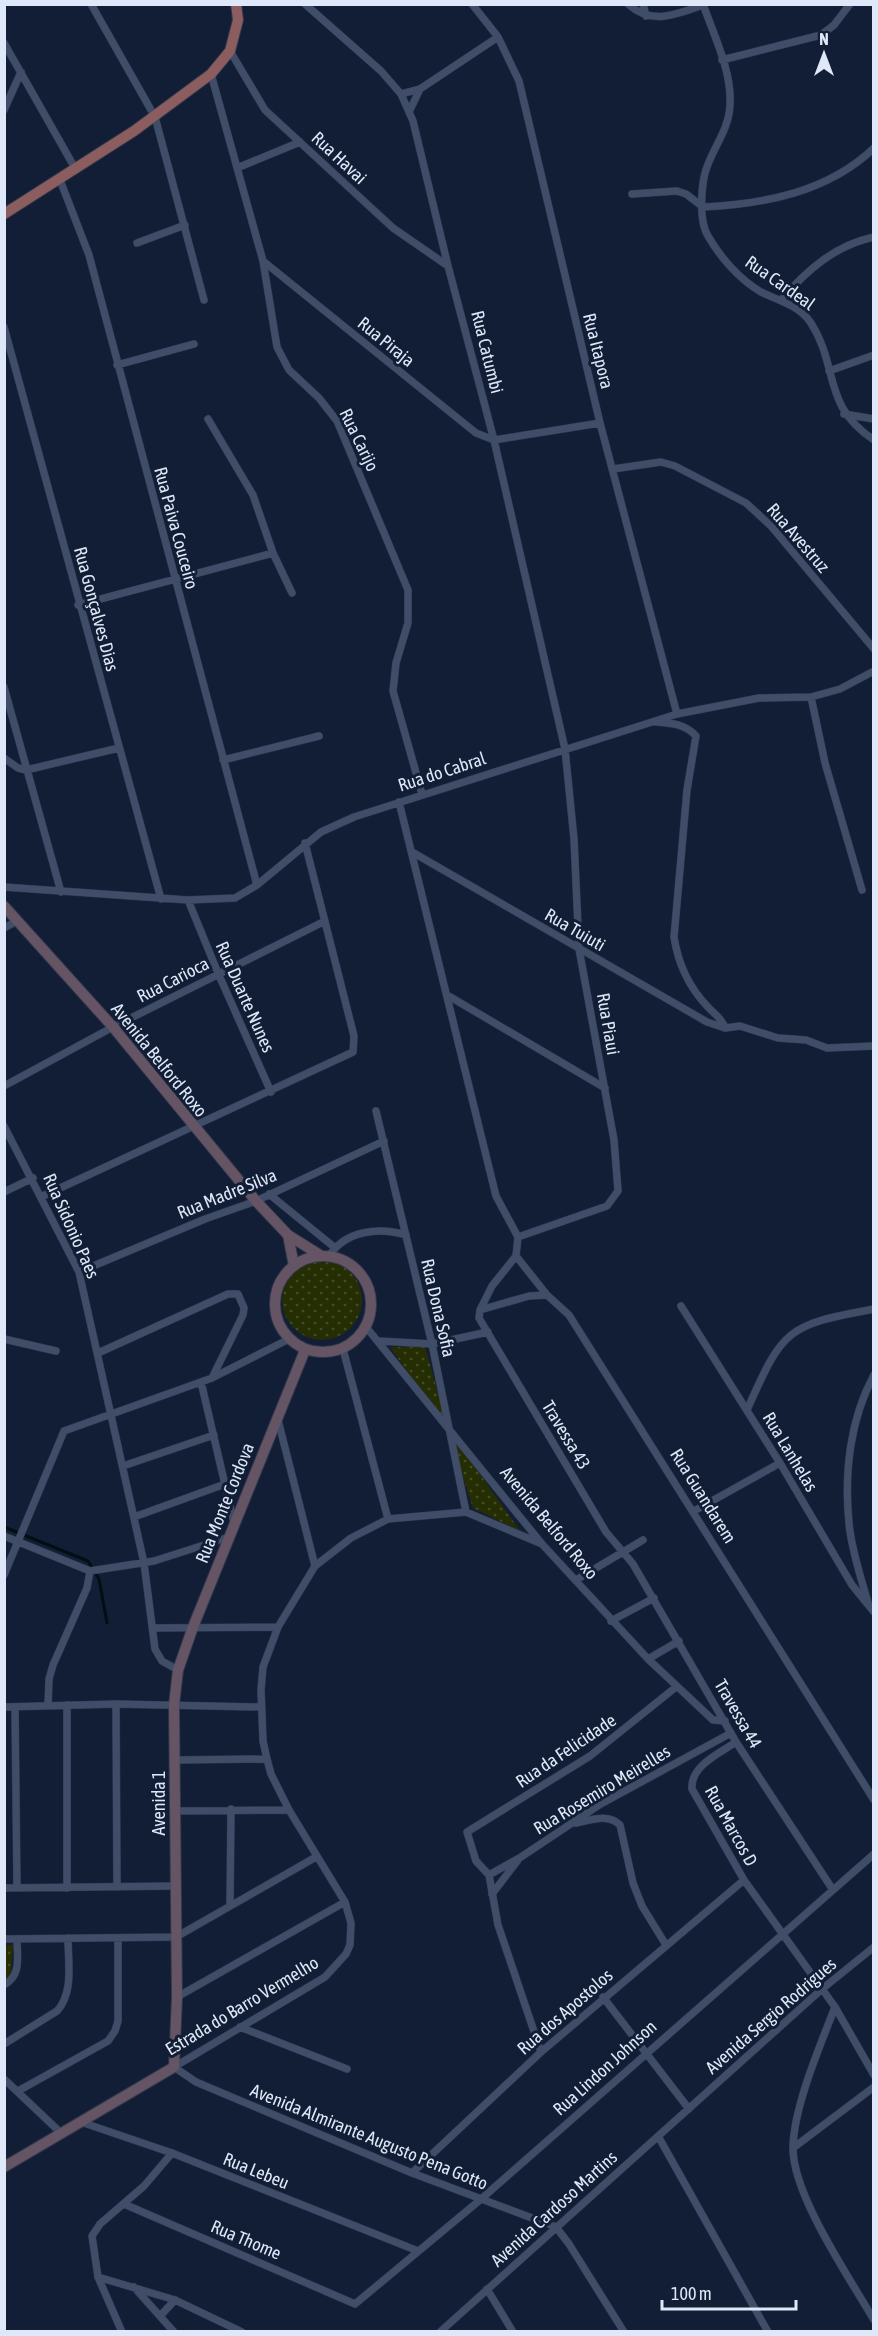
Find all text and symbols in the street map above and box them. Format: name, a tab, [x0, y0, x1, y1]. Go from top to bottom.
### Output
north arrow	[794, 24, 854, 84]
text: N	[819, 30, 829, 48]
street label: Rua Havai	[308, 127, 371, 188]
street label: Rua Cardeal	[741, 251, 819, 314]
street label: Rua Catumbi	[467, 308, 508, 395]
street label: Rua Itapora	[579, 311, 618, 391]
street label: Rua Piraja	[354, 312, 419, 371]
street label: Rua Carijo	[335, 405, 384, 475]
street label: Rua Paiva Couceiro	[150, 465, 203, 591]
street label: Rua Avestruz	[763, 499, 834, 577]
street label: Rua Gonçalves Dias	[70, 544, 123, 673]
street label: Rua do Cabral	[395, 747, 489, 796]
street label: Rua Tuiuti	[541, 904, 609, 955]
street label: Rua Duarte Nunes	[212, 938, 279, 1055]
street label: Rua Carioca	[133, 953, 212, 1007]
street label: Rua Piaui	[593, 991, 624, 1056]
street label: Avenida Belford Roxo	[107, 998, 212, 1121]
street label: Rua Madre Silva	[174, 1164, 280, 1223]
street label: Rua Sidonio Paes	[39, 1170, 104, 1281]
street label: Rua Dona Sofia	[417, 1257, 460, 1359]
street label: Travessa 43	[538, 1397, 595, 1473]
street label: Rua Lanhelas	[759, 1408, 822, 1495]
street label: Rua Monte Cordova	[191, 1440, 258, 1566]
street label: Rua Guandarem	[666, 1445, 741, 1547]
street label: Avenida Belford Roxo	[496, 1462, 603, 1583]
street label: Travessa 44	[710, 1676, 767, 1752]
street label: Rua da Felicidade	[512, 1709, 620, 1792]
street label: Rua Rosemiro Meirelles	[530, 1741, 674, 1839]
street label: Avenida 1	[148, 1771, 169, 1835]
street label: Rua Marcos D	[701, 1782, 762, 1869]
street label: Estrada do Barro Vermelho	[161, 1952, 322, 2060]
street label: Avenida Sergio Rodrigues	[701, 1953, 840, 2078]
street label: Rua dos Apostolos	[513, 1965, 617, 2059]
street label: Rua Lindon Johnson	[549, 2016, 661, 2120]
street label: Avenida Almirante Augusto Pena Gotto	[247, 2079, 491, 2194]
street label: Avenida Cardoso Martins	[486, 2146, 621, 2271]
street label: Rua Lebeu	[220, 2148, 292, 2193]
street label: Rua Thome	[208, 2215, 285, 2264]
scale bar	[662, 2273, 796, 2311]
text: 100 m	[671, 2283, 712, 2304]

